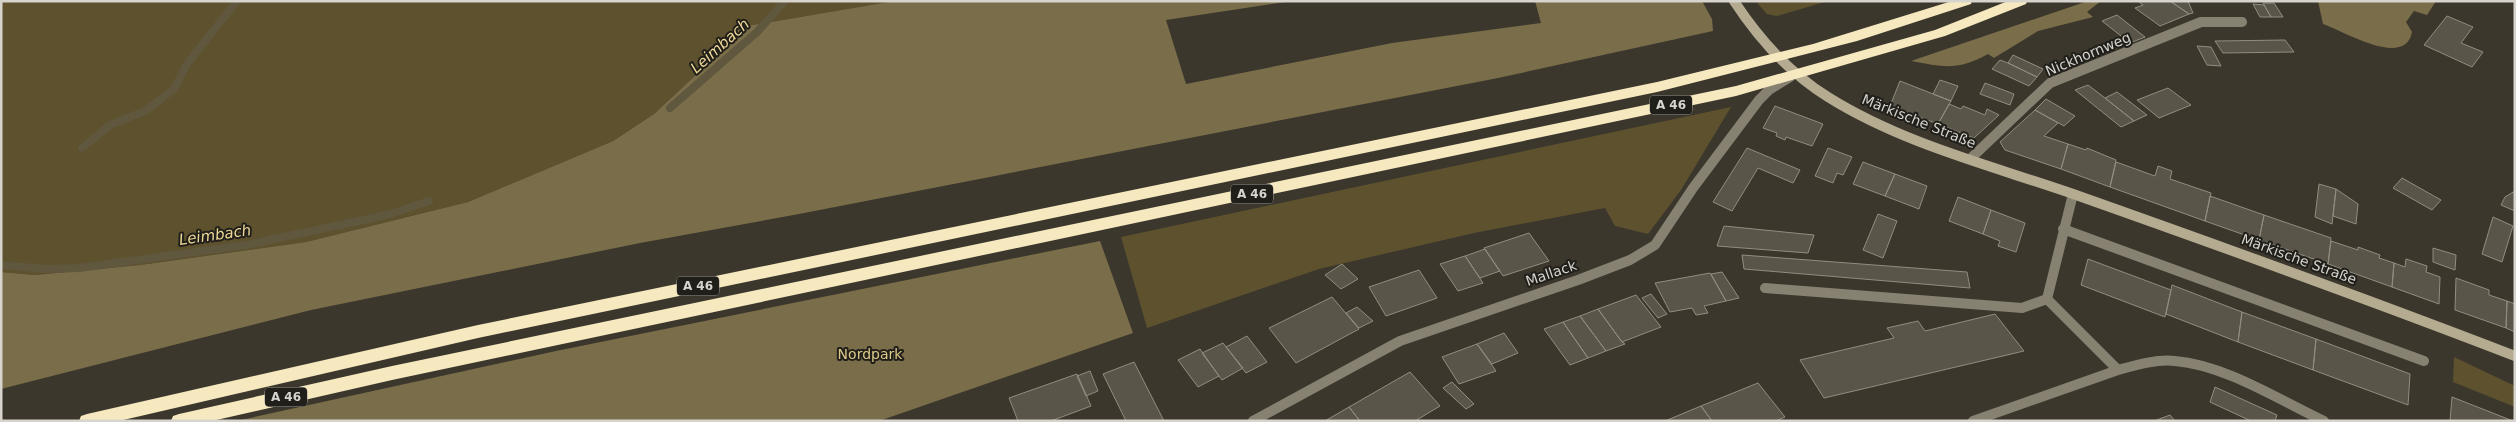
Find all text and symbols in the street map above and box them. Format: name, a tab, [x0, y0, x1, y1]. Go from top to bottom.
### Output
water label: Leimbach	[687, 15, 753, 77]
street label: Nickhornweg	[2043, 29, 2133, 79]
street label: Märkische Straße	[1860, 91, 1978, 151]
road number: A 46	[1650, 96, 1692, 114]
road number: A 46	[1231, 184, 1273, 203]
water label: Leimbach	[178, 221, 252, 249]
street label: Märkische Straße	[2239, 231, 2359, 287]
street label: Mallack	[1523, 257, 1579, 289]
road number: A 46	[677, 276, 719, 296]
park label: Nordpark	[838, 346, 903, 362]
road number: A 46	[265, 388, 307, 407]

